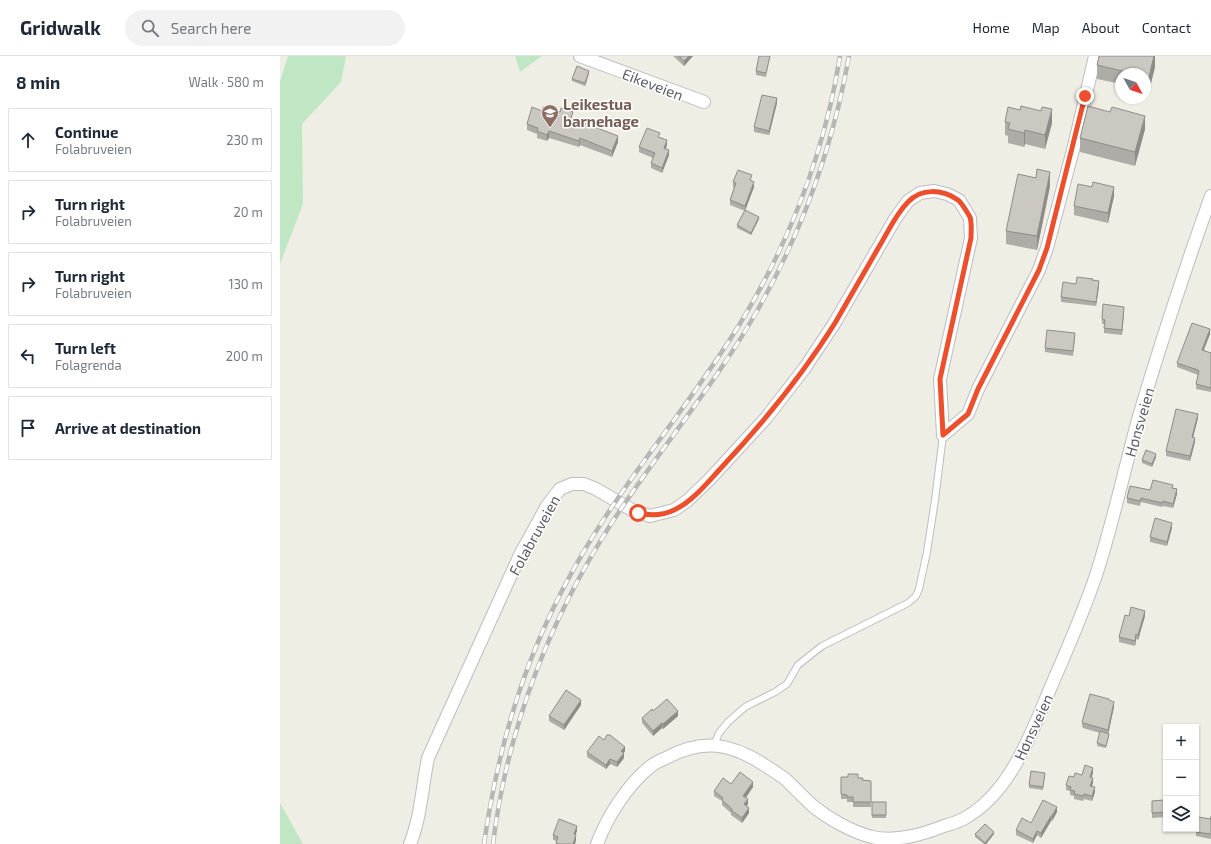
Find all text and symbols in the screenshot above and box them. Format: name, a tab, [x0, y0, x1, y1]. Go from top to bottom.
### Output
search box	[125, 10, 405, 46]
text: Gridwalk	[20, 16, 101, 39]
icon: search	[139, 17, 161, 39]
text: Search here	[171, 19, 251, 37]
text: Home	[973, 19, 1010, 36]
text: Map	[1032, 19, 1060, 36]
text: About	[1082, 19, 1120, 36]
text: Contact	[1142, 19, 1191, 36]
street label: Eikeveien	[620, 64, 686, 104]
north arrow	[1115, 68, 1151, 104]
text: 8 min	[16, 72, 60, 92]
text: Walk · 580 m	[188, 74, 264, 90]
route end	[1076, 87, 1094, 105]
place label: Leikestua barnehage	[563, 95, 639, 130]
school or university icon: Leikestua barnehage	[540, 103, 560, 128]
text: Continue	[55, 123, 118, 141]
icon: ahead	[17, 129, 39, 151]
text: 230 m	[226, 132, 263, 148]
text: Folabruveien	[55, 141, 132, 157]
text: Turn right	[55, 195, 125, 213]
icon: right	[17, 201, 39, 223]
text: 20 m	[234, 204, 263, 220]
text: Folabruveien	[55, 213, 132, 229]
text: Turn right	[55, 267, 125, 285]
icon: right	[17, 273, 39, 295]
text: 130 m	[228, 276, 263, 292]
text: Folabruveien	[55, 285, 132, 301]
text: Turn left	[55, 339, 116, 357]
icon: left	[17, 345, 39, 367]
text: 200 m	[226, 348, 263, 364]
text: Folagrenda	[55, 357, 122, 373]
street label: Hønsveien	[1121, 385, 1157, 459]
icon: arrive	[17, 417, 39, 439]
text: Arrive at destination	[55, 419, 201, 437]
street label: Folabruveien	[505, 492, 563, 578]
route start	[629, 504, 647, 522]
street label: Hønsveien	[1010, 691, 1056, 763]
map controls	[1163, 724, 1199, 832]
button: +	[1163, 724, 1199, 760]
button: −	[1163, 760, 1199, 796]
button: layers	[1163, 796, 1199, 832]

